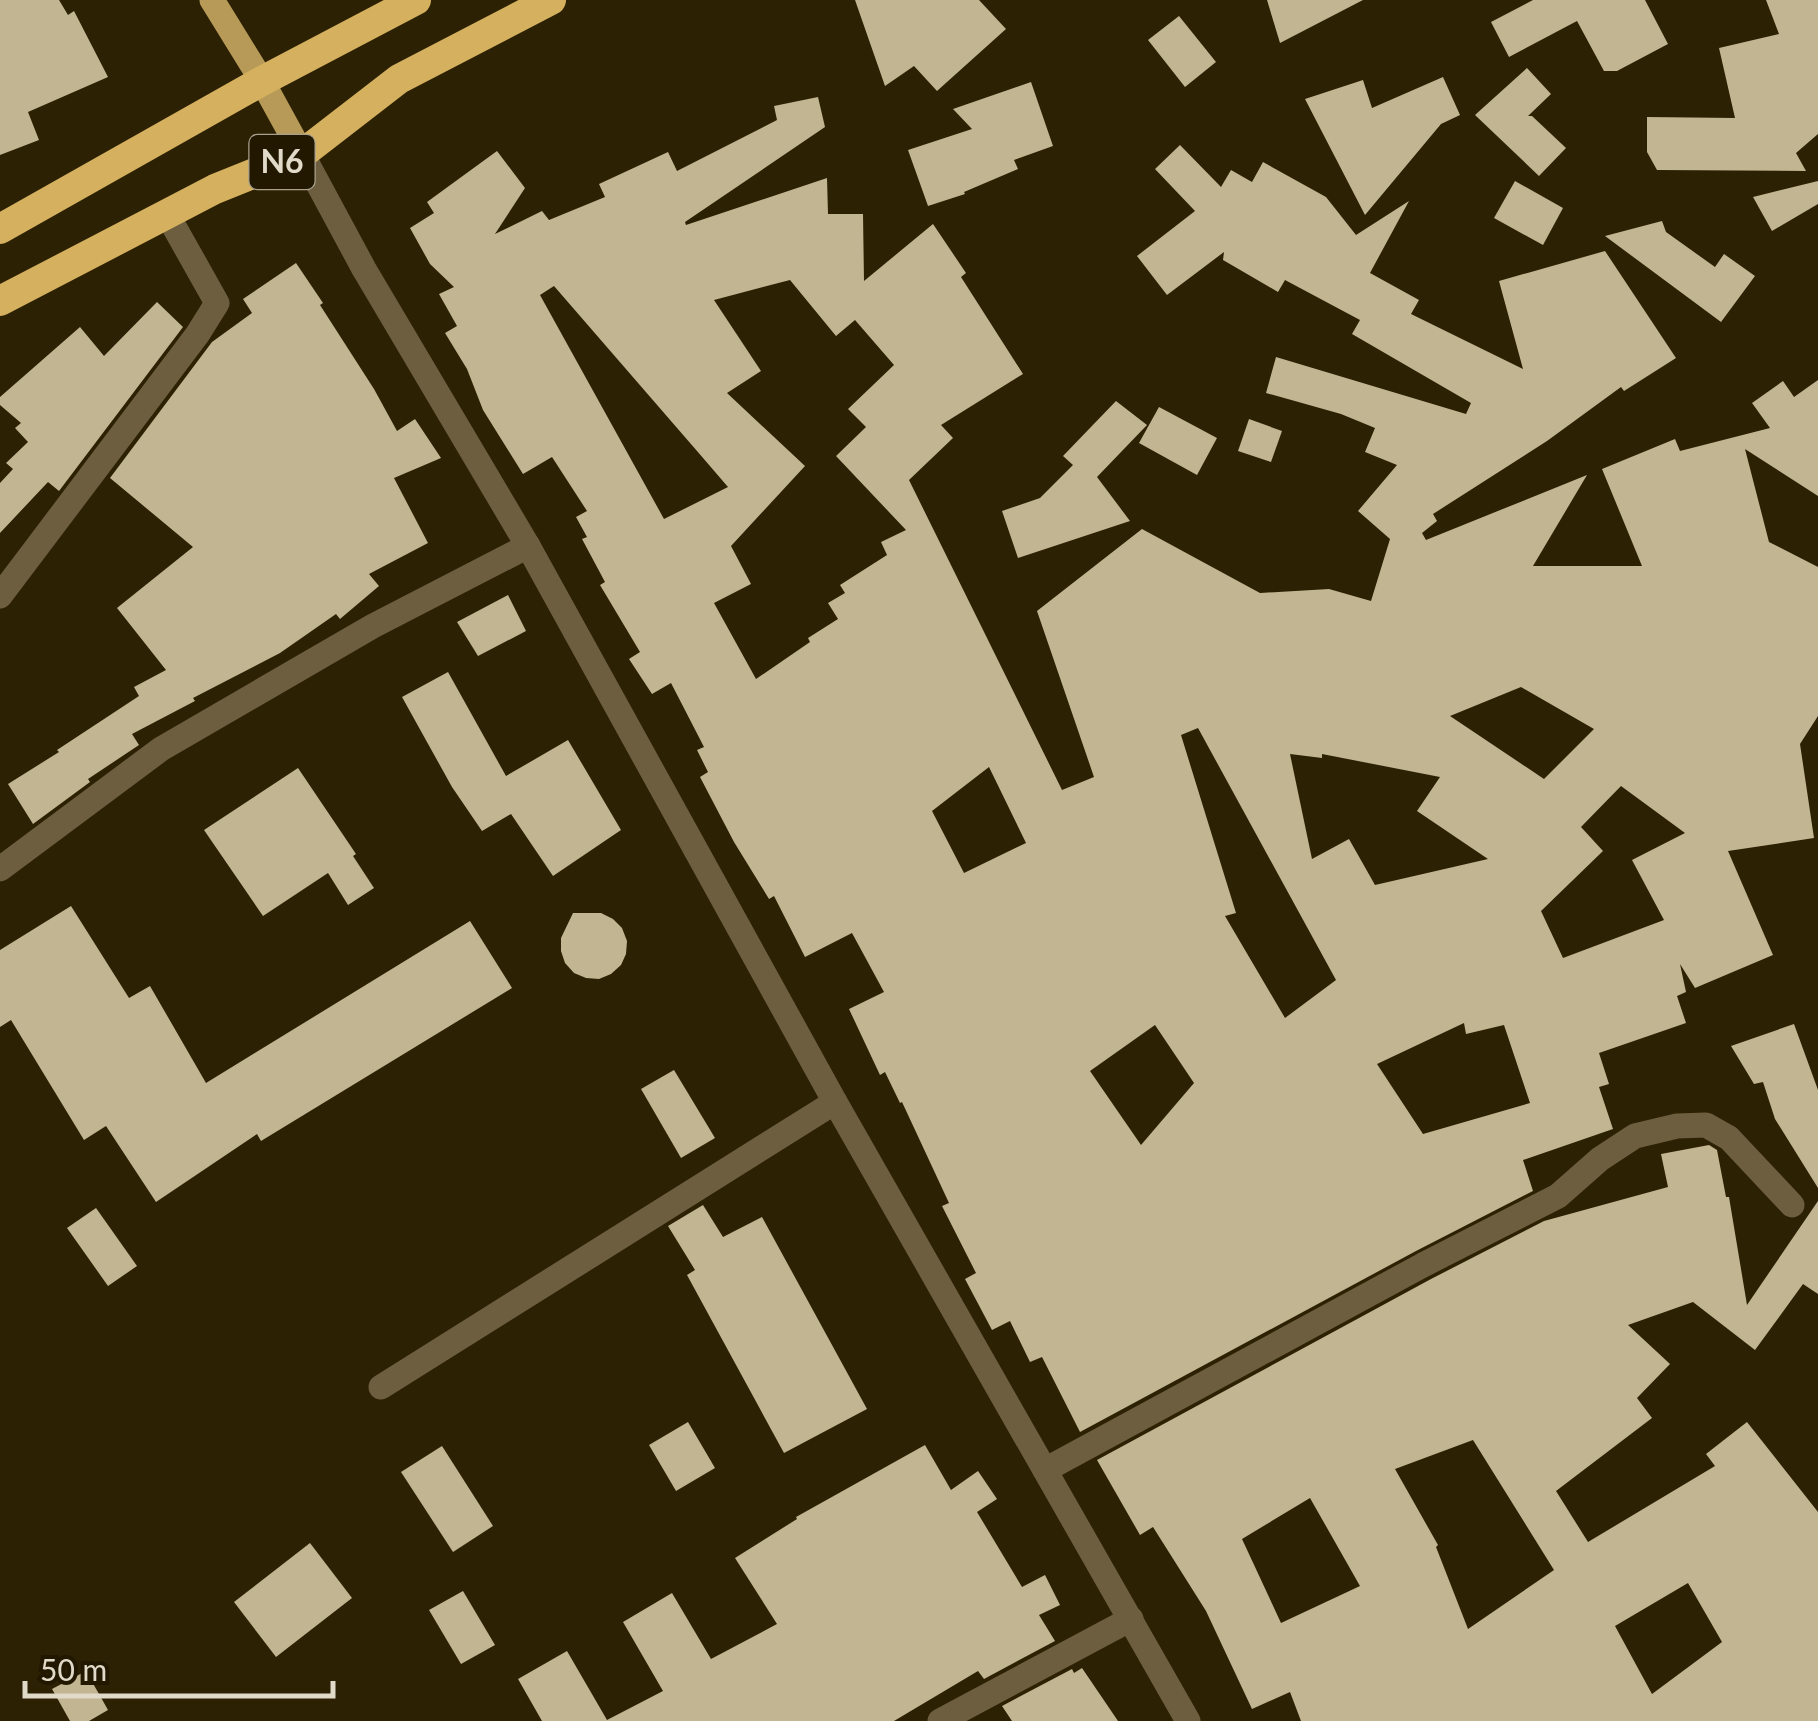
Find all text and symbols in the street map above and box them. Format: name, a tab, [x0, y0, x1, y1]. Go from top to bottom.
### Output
road number: N6	[250, 135, 314, 189]
scale bar	[25, 1636, 332, 1698]
text: 50 m	[40, 1651, 107, 1687]

